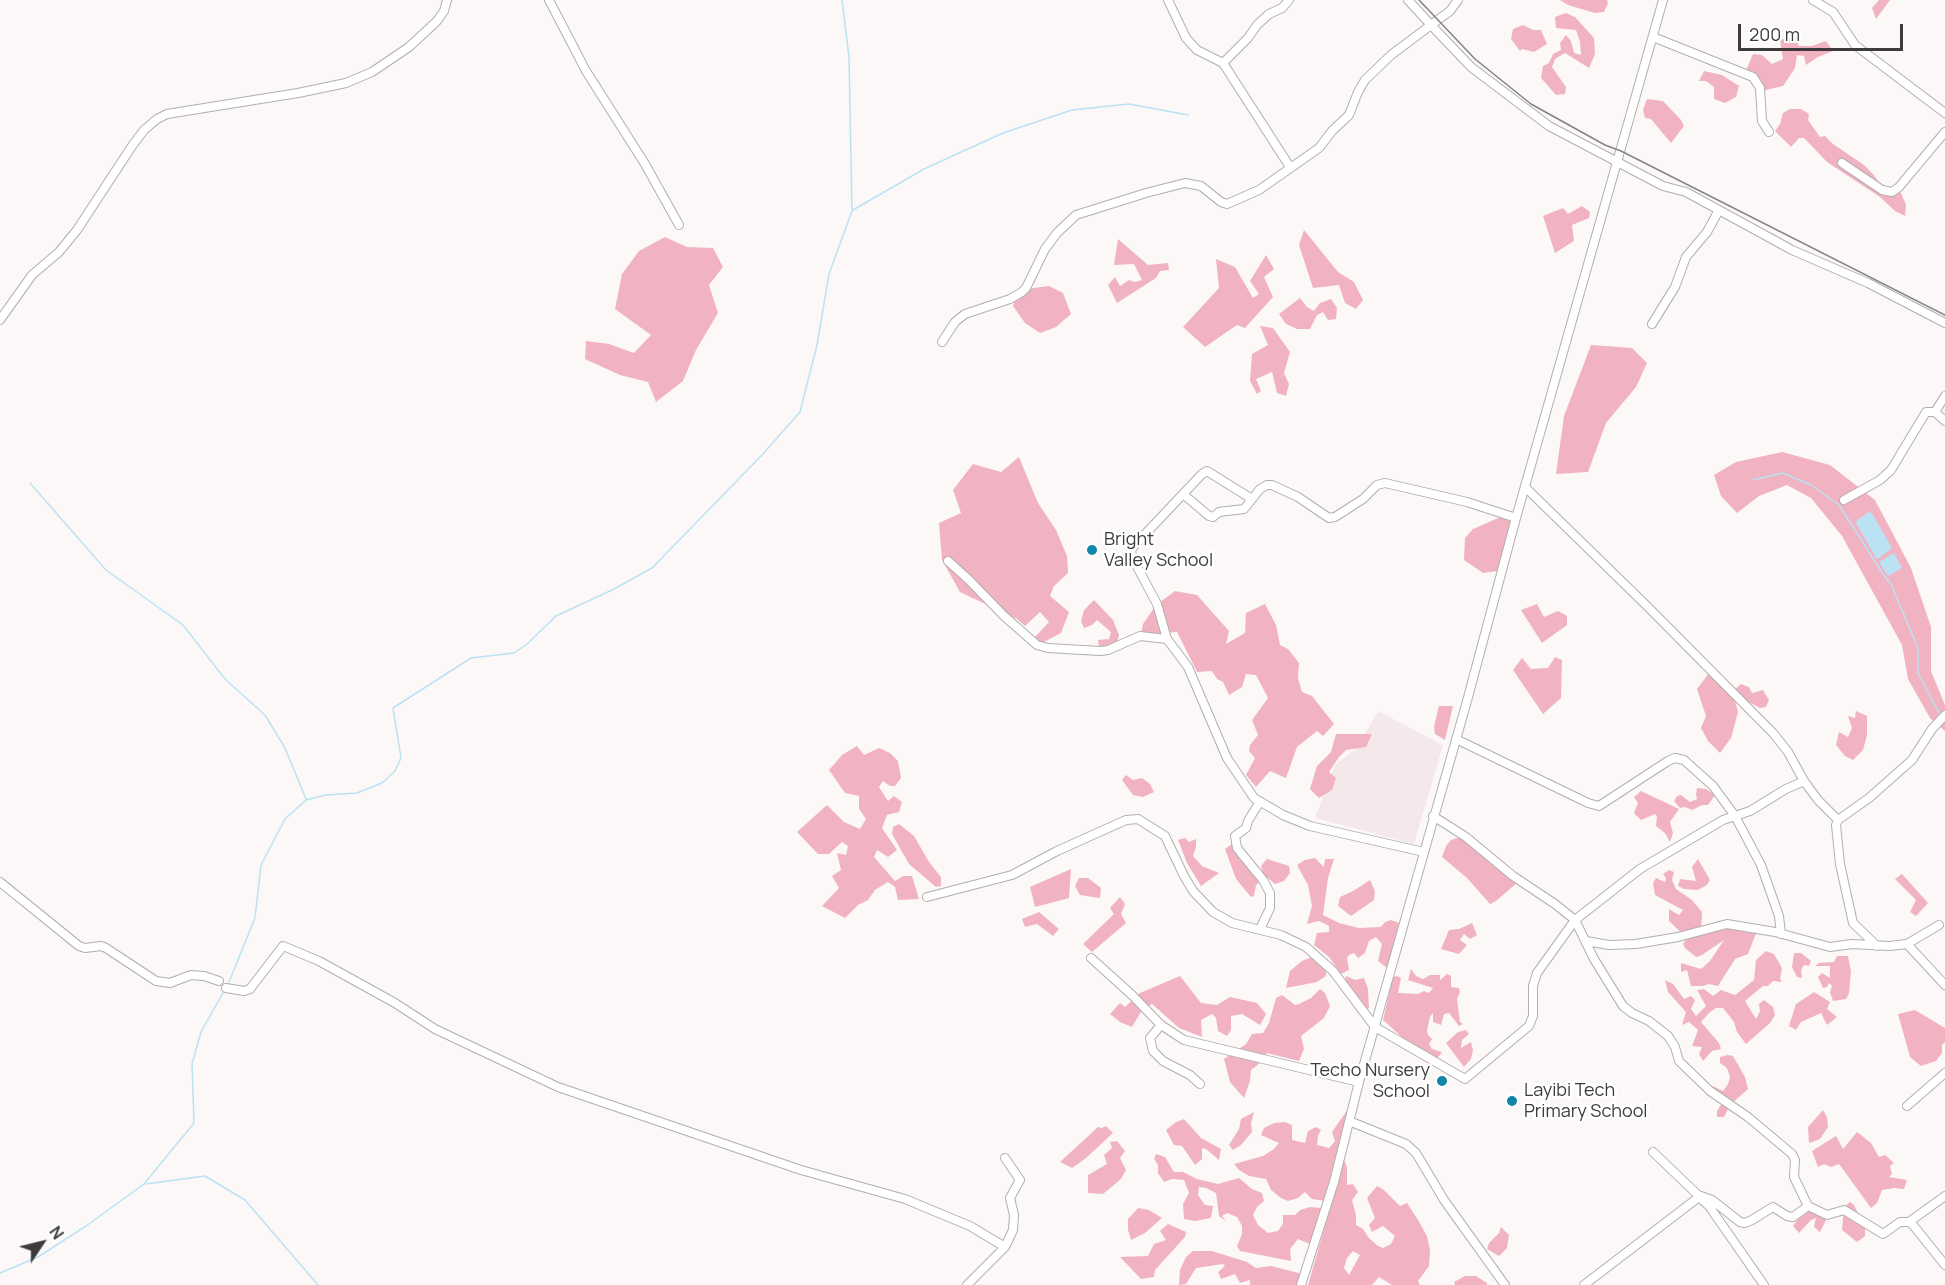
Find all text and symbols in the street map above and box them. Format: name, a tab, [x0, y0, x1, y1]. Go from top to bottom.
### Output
scale bar	[1741, 12, 1906, 50]
text: 200 m	[1749, 22, 1800, 46]
place label: Bright Valley School	[1104, 529, 1213, 572]
marker: Bright Valley School	[1085, 543, 1099, 557]
place label: Techo Nursery School	[1310, 1060, 1430, 1102]
marker: Techo Nursery School	[1435, 1074, 1449, 1088]
place label: Layibi Tech Primary School	[1524, 1080, 1648, 1122]
marker: Layibi Tech Primary School	[1505, 1094, 1519, 1108]
north arrow	[12, 1213, 72, 1273]
text: N	[44, 1222, 69, 1244]

